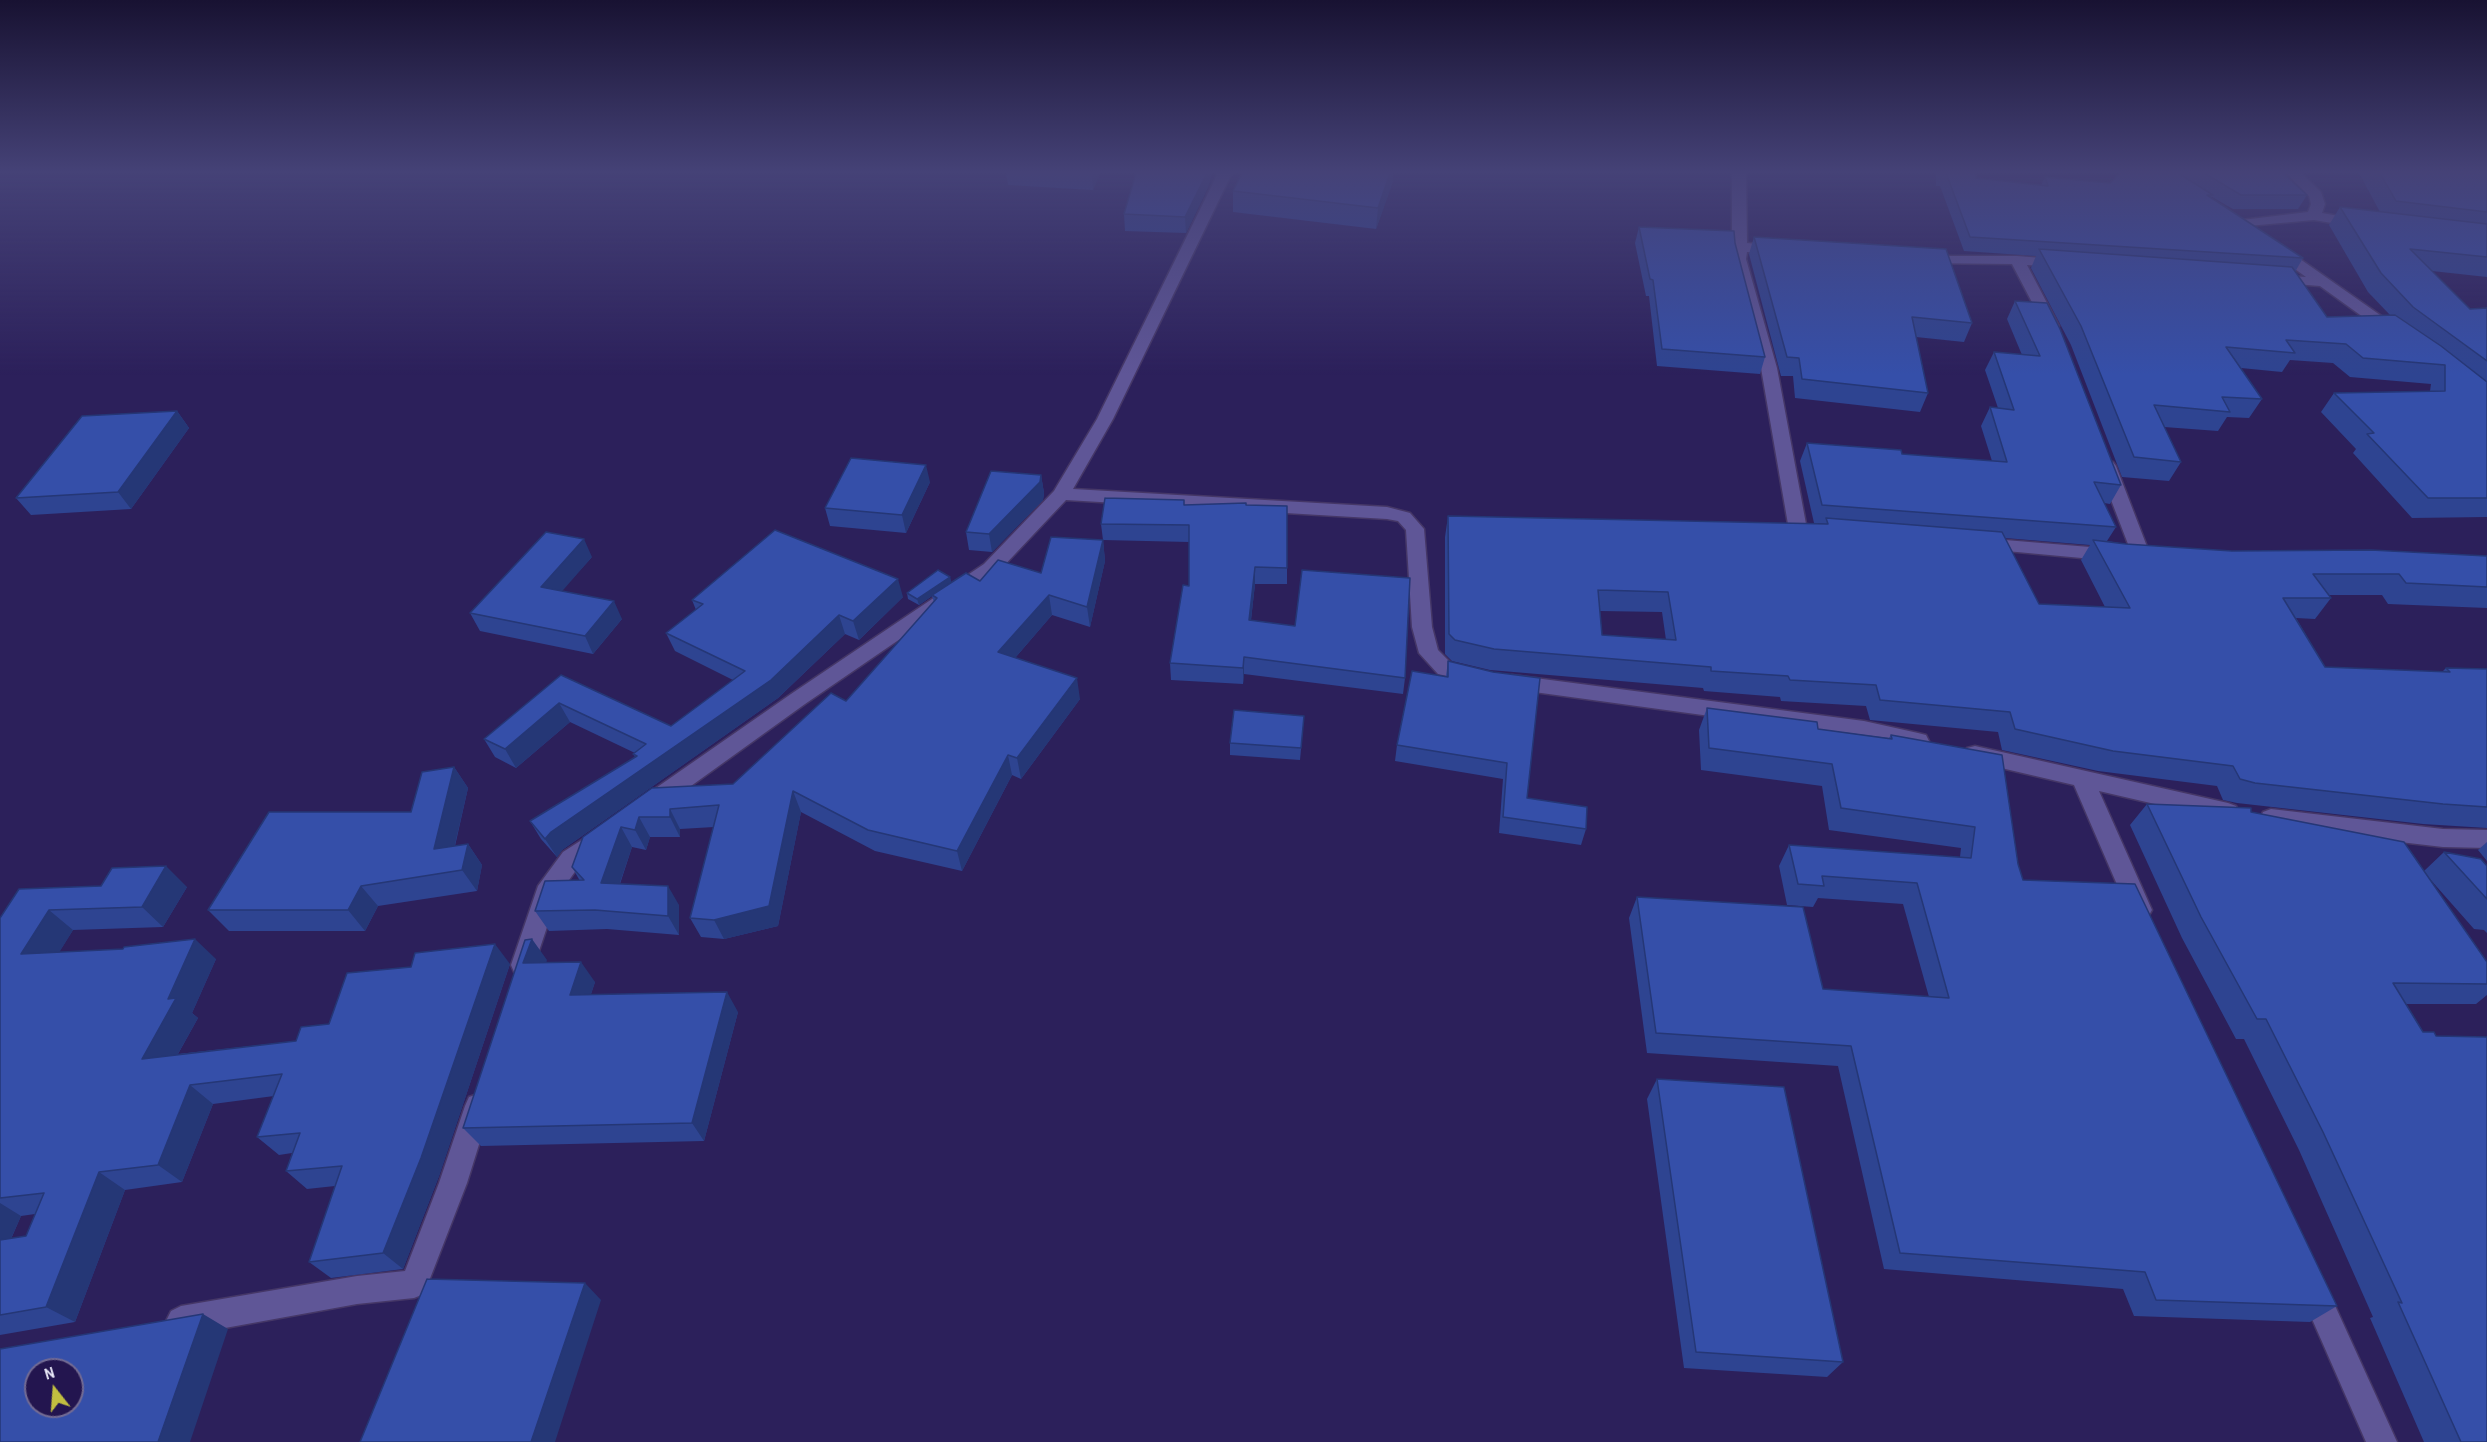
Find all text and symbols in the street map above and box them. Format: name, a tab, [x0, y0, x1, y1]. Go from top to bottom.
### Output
north arrow	[24, 1358, 84, 1418]
text: N	[42, 1361, 57, 1385]

